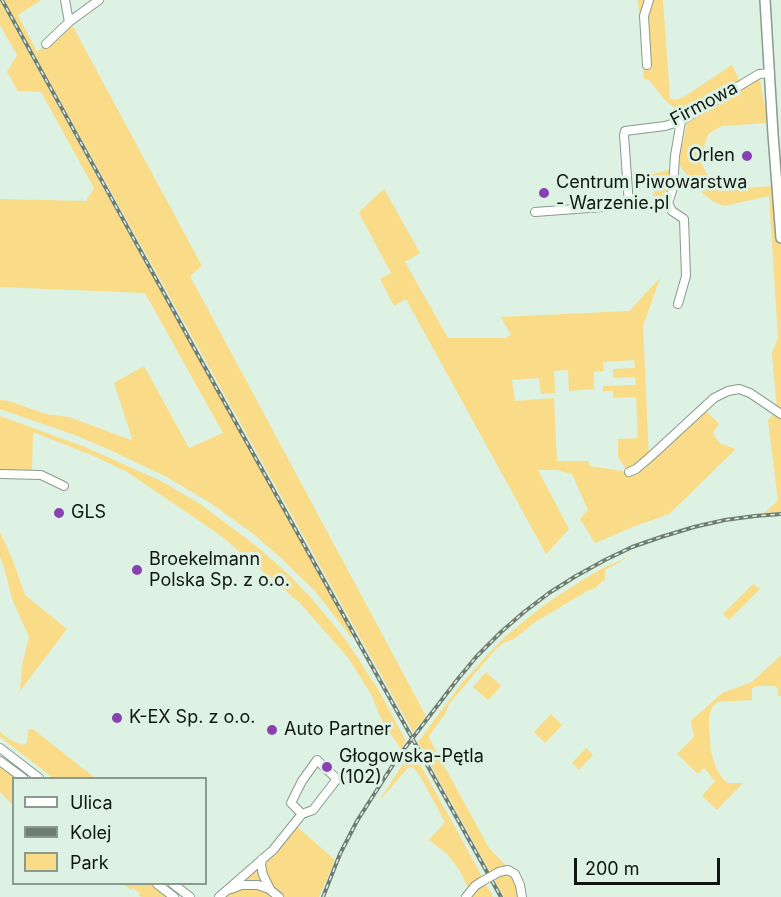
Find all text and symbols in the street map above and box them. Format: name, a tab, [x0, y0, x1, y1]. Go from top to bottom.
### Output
street label: Firmowa	[667, 77, 741, 131]
place label: Orlen	[689, 145, 735, 167]
marker: Orlen	[740, 149, 754, 163]
place label: Centrum Piwowarstwa - Warzenie.pl	[556, 172, 747, 214]
marker: Centrum Piwowarstwa - Warzenie.pl	[537, 186, 551, 200]
place label: GLS	[71, 502, 106, 524]
marker: GLS	[52, 506, 66, 520]
place label: Broekelmann Polska Sp. z o.o.	[149, 549, 290, 592]
marker: Broekelmann Polska Sp. z o.o.	[130, 563, 144, 577]
place label: K-EX Sp. z o.o.	[129, 707, 255, 729]
marker: K-EX Sp. z o.o.	[110, 711, 124, 725]
place label: Auto Partner	[284, 719, 391, 741]
marker: Auto Partner	[265, 723, 279, 737]
place label: Głogowska-Pętla (102)	[339, 746, 484, 789]
marker: Głogowska-Pętla (102)	[320, 760, 334, 774]
legend	[12, 777, 207, 885]
text: Ulica	[70, 792, 113, 813]
text: Kolej	[70, 822, 111, 843]
scale bar	[577, 846, 722, 884]
text: Park	[70, 852, 109, 873]
text: 200 m	[585, 858, 640, 879]

